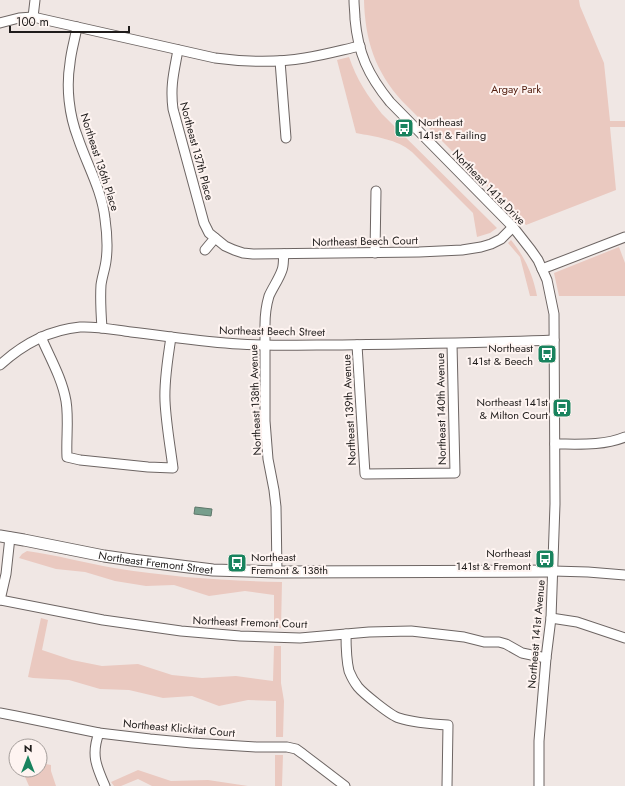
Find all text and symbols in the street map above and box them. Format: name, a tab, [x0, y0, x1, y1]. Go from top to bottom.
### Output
scale bar	[10, 8, 129, 34]
text: 100 m	[16, 13, 49, 31]
park label: Argay Park	[491, 81, 541, 97]
street label: Northeast 137th Place	[176, 100, 218, 202]
street label: Northeast 136th Place	[77, 111, 123, 213]
place label: Northeast 141st & Failing	[418, 114, 486, 143]
bus stop icon: Northeast 141st & Failing	[393, 117, 415, 139]
street label: Northeast 141st Drive	[449, 146, 529, 228]
street label: Northeast Beech Court	[312, 232, 418, 250]
street label: Northeast Beech Street	[219, 322, 326, 340]
place label: Northeast 141st & Beech	[467, 340, 533, 369]
bus stop icon: Northeast 141st & Beech	[536, 343, 558, 365]
street label: Northeast 138th Avenue	[245, 344, 265, 456]
street label: Northeast 140th Avenue	[432, 353, 450, 465]
street label: Northeast 139th Avenue	[338, 354, 360, 466]
place label: Northeast 141st & Milton Court	[477, 394, 548, 423]
bus stop icon: Northeast 141st & Milton Court	[551, 397, 573, 419]
place label: Northeast 141st & Fremont	[456, 545, 531, 574]
street label: Northeast Fremont Street	[97, 547, 214, 578]
bus stop icon: Northeast 141st & Fremont	[534, 548, 556, 570]
place label: Northeast Fremont & 138th	[251, 549, 328, 578]
bus stop icon: Northeast Fremont & 138th	[226, 552, 248, 574]
street label: Northeast 141st Avenue	[523, 579, 549, 689]
street label: Northeast Fremont Court	[192, 612, 308, 632]
street label: Northeast Klickitat Court	[122, 715, 236, 741]
north arrow	[8, 738, 48, 778]
text: N	[24, 740, 32, 756]

